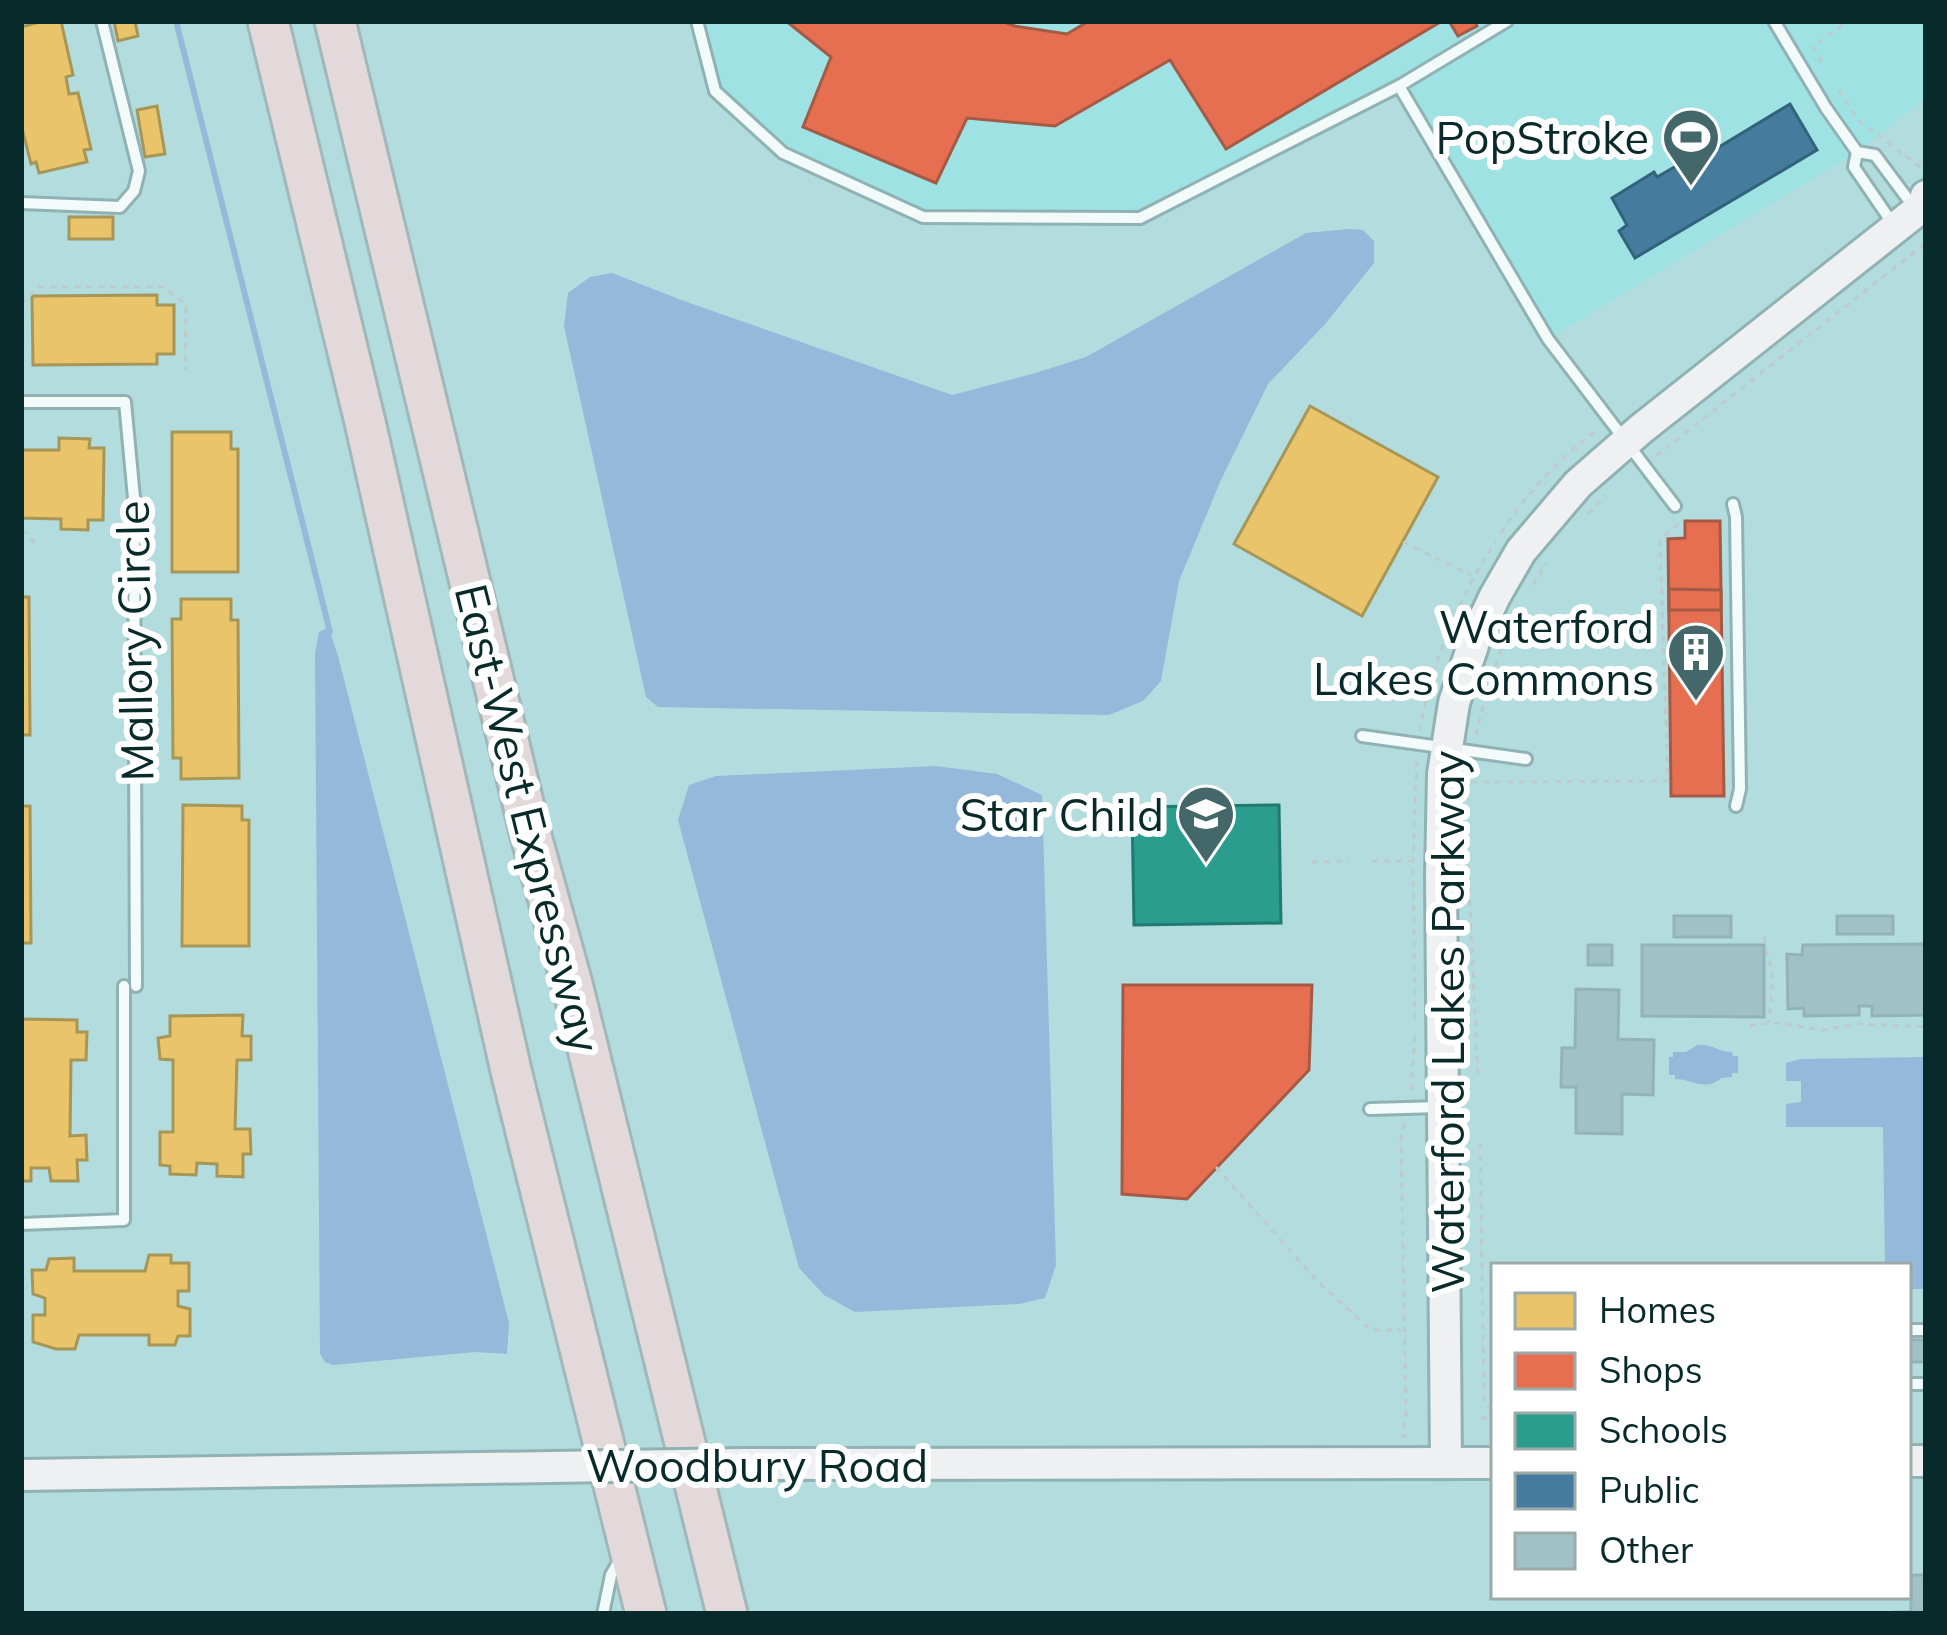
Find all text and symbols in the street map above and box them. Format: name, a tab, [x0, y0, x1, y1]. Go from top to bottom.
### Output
sports icon: PopStroke	[1660, 106, 1722, 188]
place label: PopStroke	[1435, 109, 1649, 165]
street label: Mallory Circle	[104, 500, 164, 782]
street label: East-West Expressway	[444, 578, 614, 1058]
place label: Waterford Lakes Commons	[1313, 598, 1654, 706]
building icon: Waterford Lakes Commons	[1665, 621, 1727, 703]
street label: Waterford Lakes Parkway	[1419, 750, 1475, 1294]
school or university icon: Star Child	[1175, 783, 1237, 865]
place label: Star Child	[960, 786, 1164, 842]
legend	[1491, 1263, 1911, 1599]
text: Homes	[1599, 1287, 1716, 1332]
text: Shops	[1599, 1347, 1703, 1392]
text: Schools	[1599, 1407, 1728, 1452]
street label: Woodbury Road	[586, 1437, 928, 1493]
text: Public	[1599, 1467, 1700, 1512]
text: Other	[1599, 1527, 1693, 1572]

